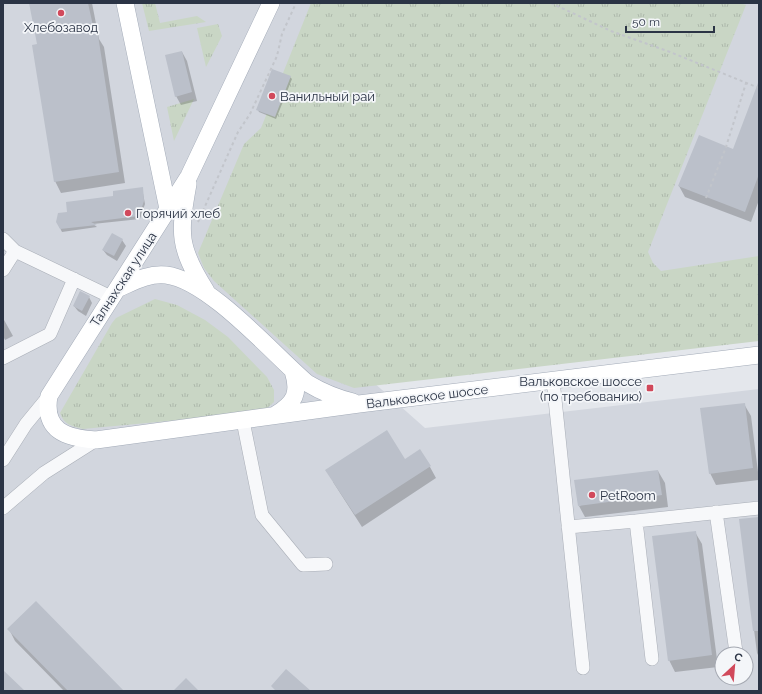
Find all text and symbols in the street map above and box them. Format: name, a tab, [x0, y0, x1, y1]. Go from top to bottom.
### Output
marker: Хлебозавод	[56, 8, 66, 18]
scale bar	[626, 8, 714, 34]
text: 50 m	[632, 15, 660, 29]
place label: Хлебозавод	[24, 20, 99, 35]
place label: Ванильный рай	[280, 89, 375, 104]
marker: Ванильный рай	[267, 91, 277, 101]
place label: Горячий хлеб	[136, 206, 220, 221]
marker: Горячий хлеб	[123, 208, 133, 218]
street label: Талнахская улица	[87, 229, 160, 329]
place label: Вальковское шоссе (по требованию)	[519, 374, 642, 404]
street label: Вальковское шоссе	[365, 382, 489, 411]
marker: Вальковское шоссе (по требованию)	[645, 383, 655, 393]
place label: PetRoom	[600, 488, 656, 503]
marker: PetRoom	[587, 490, 597, 500]
north arrow	[714, 646, 754, 686]
text: С	[732, 650, 745, 665]

